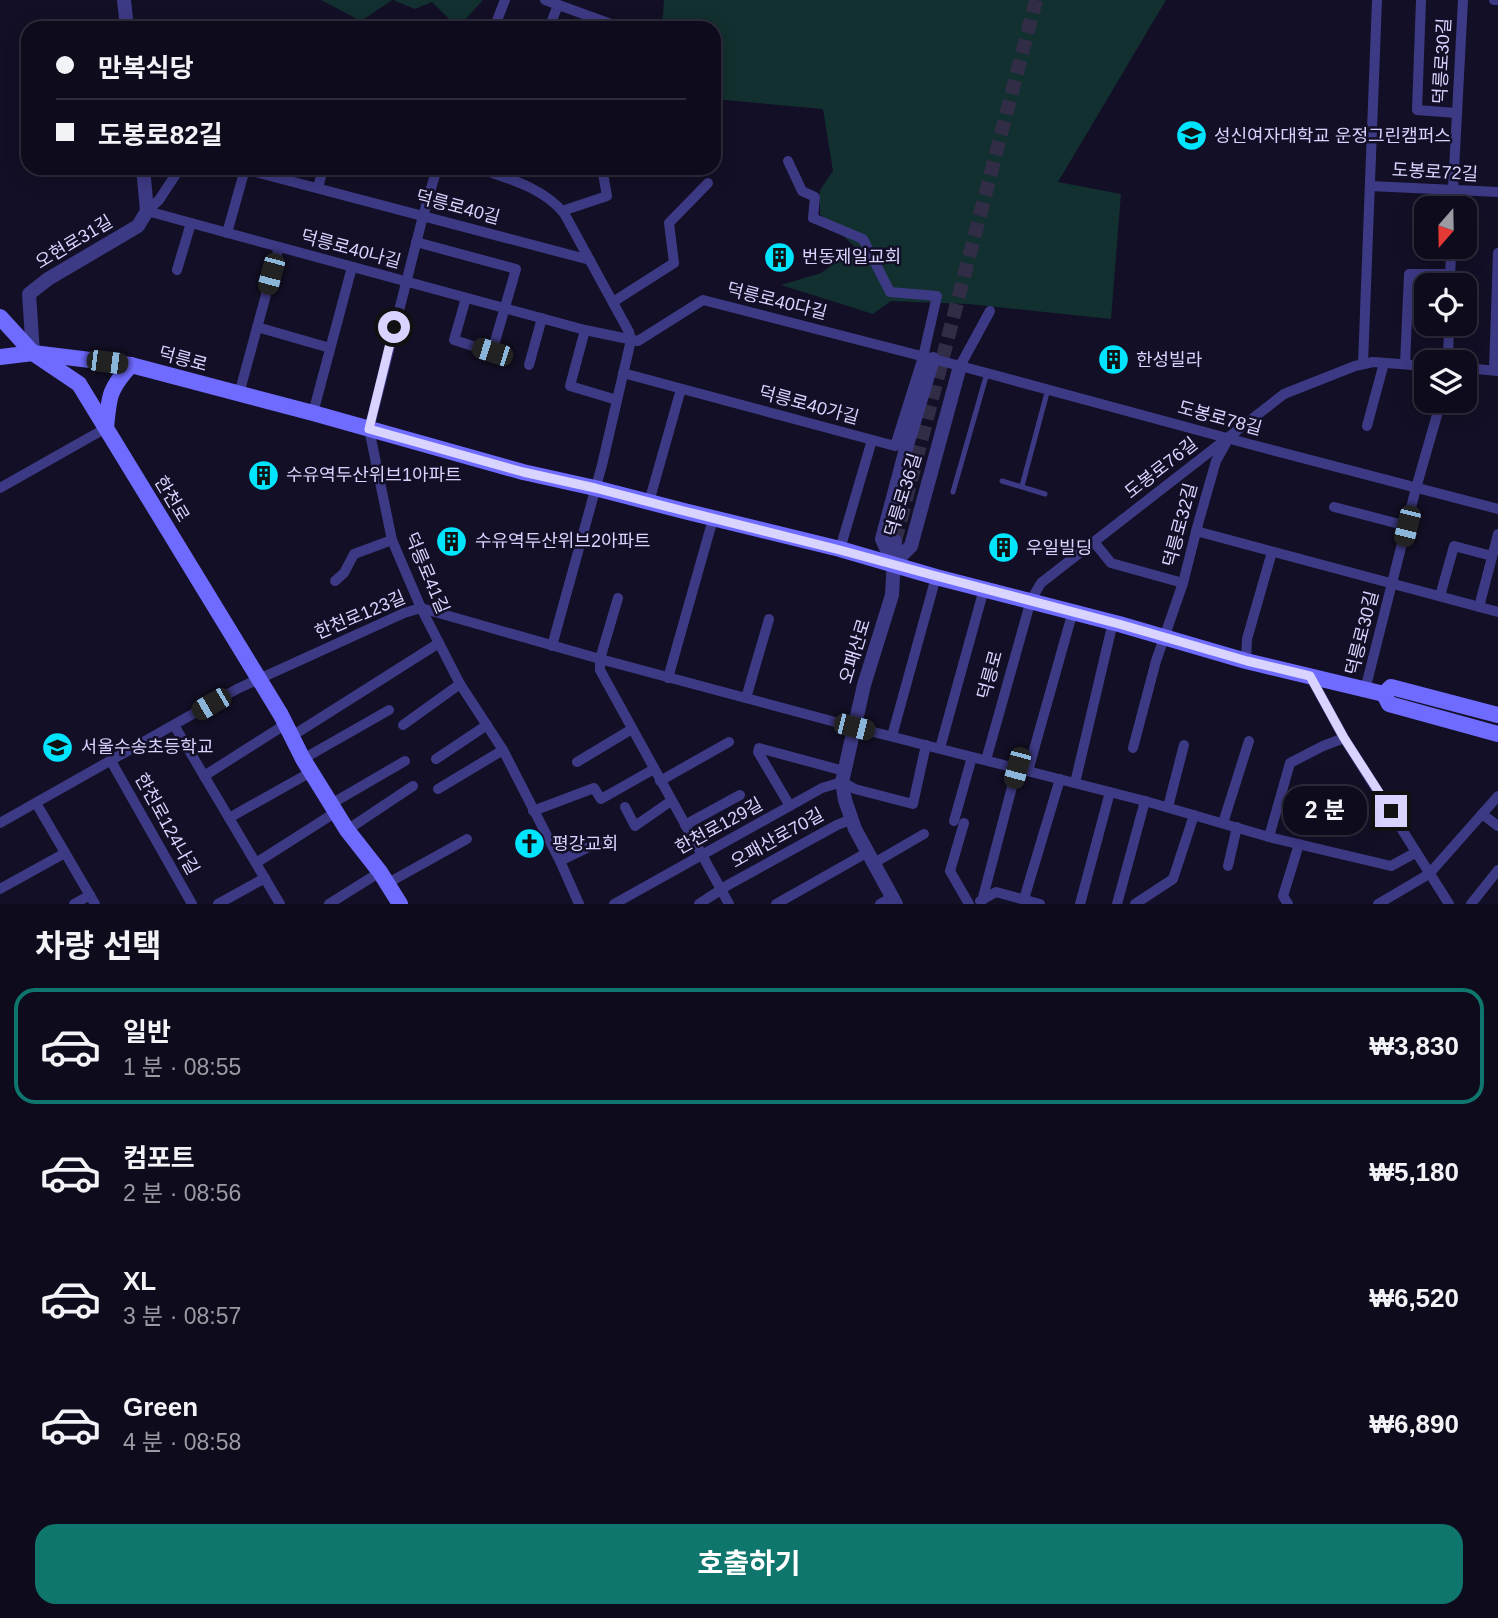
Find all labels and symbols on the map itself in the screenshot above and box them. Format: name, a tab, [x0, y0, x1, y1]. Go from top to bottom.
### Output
street label: 덕릉로30길	[1430, 17, 1454, 105]
school or university icon: 성신여자대학교 운정그린캠퍼스	[1174, 119, 1208, 153]
place label: 성신여자대학교 운정그린캠퍼스	[1214, 126, 1451, 146]
street label: 도봉로72길	[1391, 160, 1479, 184]
street label: 덕릉로40길	[414, 186, 502, 228]
north arrow	[1414, 196, 1477, 259]
street label: 오현로31길	[32, 211, 116, 273]
street label: 덕릉로40나길	[299, 226, 403, 272]
building icon: 번동제일교회	[762, 240, 796, 274]
place label: 번동제일교회	[802, 247, 901, 267]
car	[256, 251, 287, 297]
street label: 덕릉로40다길	[725, 279, 829, 323]
route start	[378, 311, 410, 343]
car	[469, 336, 516, 368]
street label: 덕릉로	[156, 343, 210, 375]
building icon: 한성빌라	[1096, 343, 1130, 377]
car	[85, 349, 130, 375]
place label: 한성빌라	[1136, 350, 1203, 370]
street label: 덕릉로40가길	[757, 382, 861, 428]
street label: 도봉로78길	[1176, 397, 1264, 439]
street label: 도봉로76길	[1121, 434, 1201, 502]
street label: 덕릉로36길	[881, 451, 925, 539]
building icon: 수유역두산위브1아파트	[246, 458, 280, 492]
place label: 수유역두산위브1아파트	[286, 465, 462, 485]
street label: 한천로	[151, 473, 193, 525]
street label: 덕릉로32길	[1159, 481, 1201, 569]
car	[1392, 503, 1423, 549]
building icon: 수유역두산위브2아파트	[435, 524, 469, 558]
street label: 덕릉로41길	[401, 529, 453, 617]
place label: 수유역두산위브2아파트	[475, 531, 651, 551]
building icon: 우일빌딩	[986, 531, 1020, 565]
place label: 우일빌딩	[1026, 538, 1092, 558]
street label: 한천로123길	[312, 587, 408, 643]
street label: 덕릉로30길	[1342, 589, 1382, 677]
street label: 오패산로	[836, 616, 874, 686]
street label: 덕릉로	[974, 648, 1006, 702]
car	[188, 684, 235, 724]
car	[832, 712, 877, 742]
school or university icon: 서울수송초등학교	[41, 730, 75, 764]
place label: 서울수송초등학교	[81, 737, 213, 757]
car	[1002, 745, 1033, 791]
street label: 한천로124나길	[131, 770, 203, 878]
callout: 2 분	[1282, 786, 1366, 836]
street label: 한천로129길	[672, 794, 766, 858]
route end	[1375, 795, 1407, 827]
street label: 오패산로70길	[727, 804, 827, 872]
church icon: 평강교회	[512, 827, 546, 861]
place label: 평강교회	[552, 834, 618, 854]

